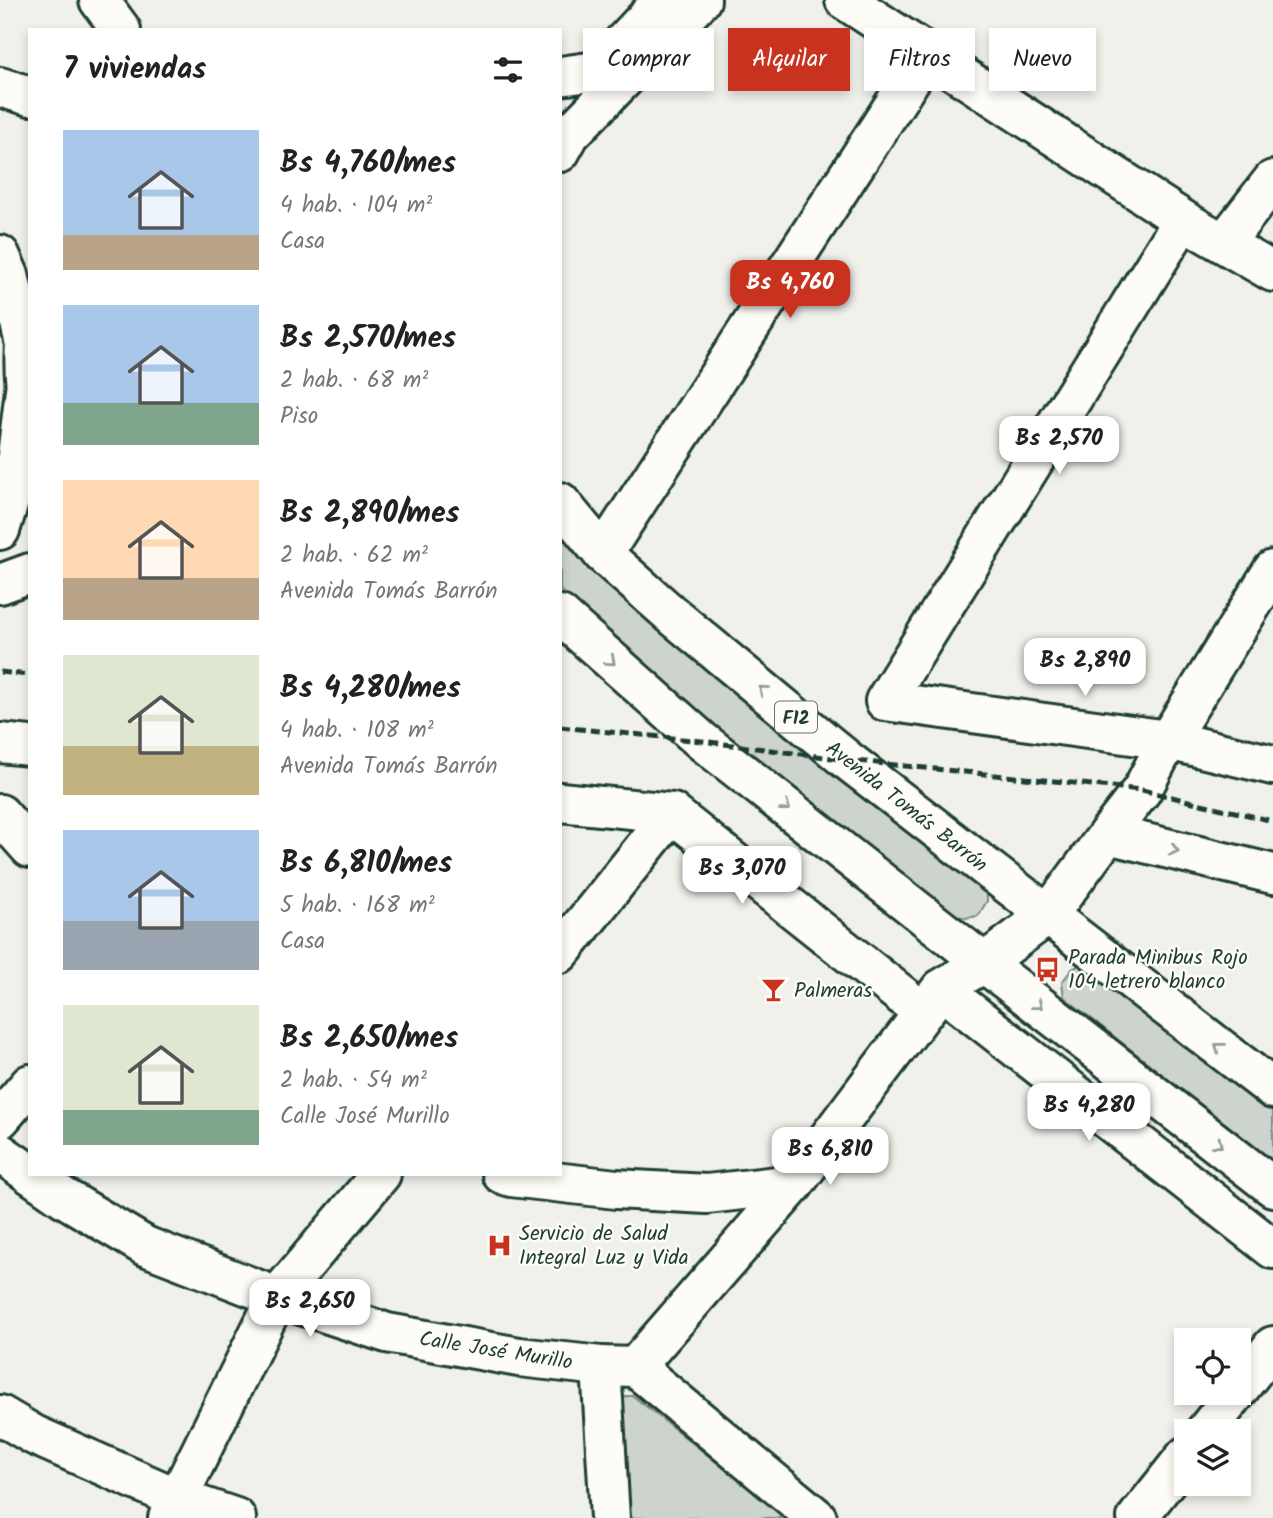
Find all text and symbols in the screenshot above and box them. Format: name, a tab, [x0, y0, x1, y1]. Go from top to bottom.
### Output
chip: Comprar	[583, 28, 714, 91]
chip: Alquilar	[728, 28, 850, 91]
chip: Filtros	[864, 28, 975, 91]
chip: Nuevo	[989, 28, 1096, 91]
text: 7 viviendas	[63, 46, 206, 94]
icon: filters	[489, 51, 527, 89]
text: Bs 4,760/mes	[280, 140, 456, 188]
icon: home	[119, 158, 203, 242]
text: 4 hab. · 104 m²	[280, 188, 432, 224]
text: Casa	[280, 224, 325, 260]
pin: Bs 4,760	[718, 260, 862, 320]
text: Bs 4,760	[746, 265, 834, 301]
text: Bs 2,570/mes	[280, 315, 456, 363]
icon: home	[119, 333, 203, 417]
text: 2 hab. · 68 m²	[280, 363, 428, 399]
text: Piso	[280, 399, 318, 435]
pin: Bs 2,570	[987, 416, 1131, 476]
text: Bs 2,570	[1015, 421, 1103, 457]
text: Bs 2,890/mes	[280, 490, 460, 538]
icon: home	[119, 508, 203, 592]
text: 2 hab. · 62 m²	[280, 538, 428, 574]
text: Avenida Tomás Barrón	[280, 574, 498, 610]
pin: Bs 2,890	[1013, 638, 1157, 698]
text: Bs 2,890	[1040, 643, 1130, 679]
one-way arrow	[603, 652, 616, 665]
text: Bs 4,280/mes	[280, 665, 461, 713]
icon: home	[119, 683, 203, 767]
one-way arrow	[758, 686, 771, 699]
road number: F12	[775, 702, 817, 732]
text: 4 hab. · 108 m²	[280, 713, 434, 749]
street label: Avenida Tomás Barrón	[818, 733, 994, 881]
text: Avenida Tomás Barrón	[280, 749, 498, 785]
one-way arrow	[778, 798, 790, 811]
text: Bs 6,810/mes	[280, 840, 452, 888]
one-way arrow	[1168, 842, 1180, 856]
pin: Bs 3,070	[670, 846, 814, 906]
text: Bs 3,070	[698, 851, 786, 887]
icon: home	[119, 858, 203, 942]
text: 5 hab. · 168 m²	[280, 888, 435, 924]
text: Casa	[280, 924, 325, 960]
place label: Parada Minibus Rojo 104 letrero blanco	[1068, 942, 1248, 999]
bus stop icon: Parada Minibus Rojo 104 letrero blanco	[1034, 955, 1062, 983]
place label: Palmeras	[794, 975, 872, 1008]
bar icon: Palmeras	[760, 976, 788, 1004]
one-way arrow	[1030, 996, 1043, 1009]
text: Bs 2,650/mes	[280, 1015, 458, 1063]
icon: home	[119, 1033, 203, 1117]
one-way arrow	[1214, 1043, 1227, 1056]
text: 2 hab. · 54 m²	[280, 1063, 427, 1099]
pin: Bs 4,280	[1017, 1084, 1161, 1143]
text: Bs 4,280	[1043, 1088, 1135, 1124]
text: Calle José Murillo	[280, 1099, 450, 1135]
pin: Bs 6,810	[758, 1128, 902, 1187]
text: Bs 6,810	[788, 1132, 872, 1168]
one-way arrow	[1210, 1136, 1222, 1149]
place label: Servicio de Salud Integral Luz y Vida	[519, 1218, 689, 1275]
hospital icon: Servicio de Salud Integral Luz y Vida	[485, 1231, 513, 1259]
pin: Bs 2,650	[238, 1280, 382, 1339]
text: Bs 2,650	[265, 1284, 355, 1320]
street label: Calle José Murillo	[417, 1323, 575, 1380]
map controls	[1174, 1328, 1251, 1496]
button: locate	[1174, 1328, 1251, 1405]
button: layers	[1174, 1419, 1251, 1496]

